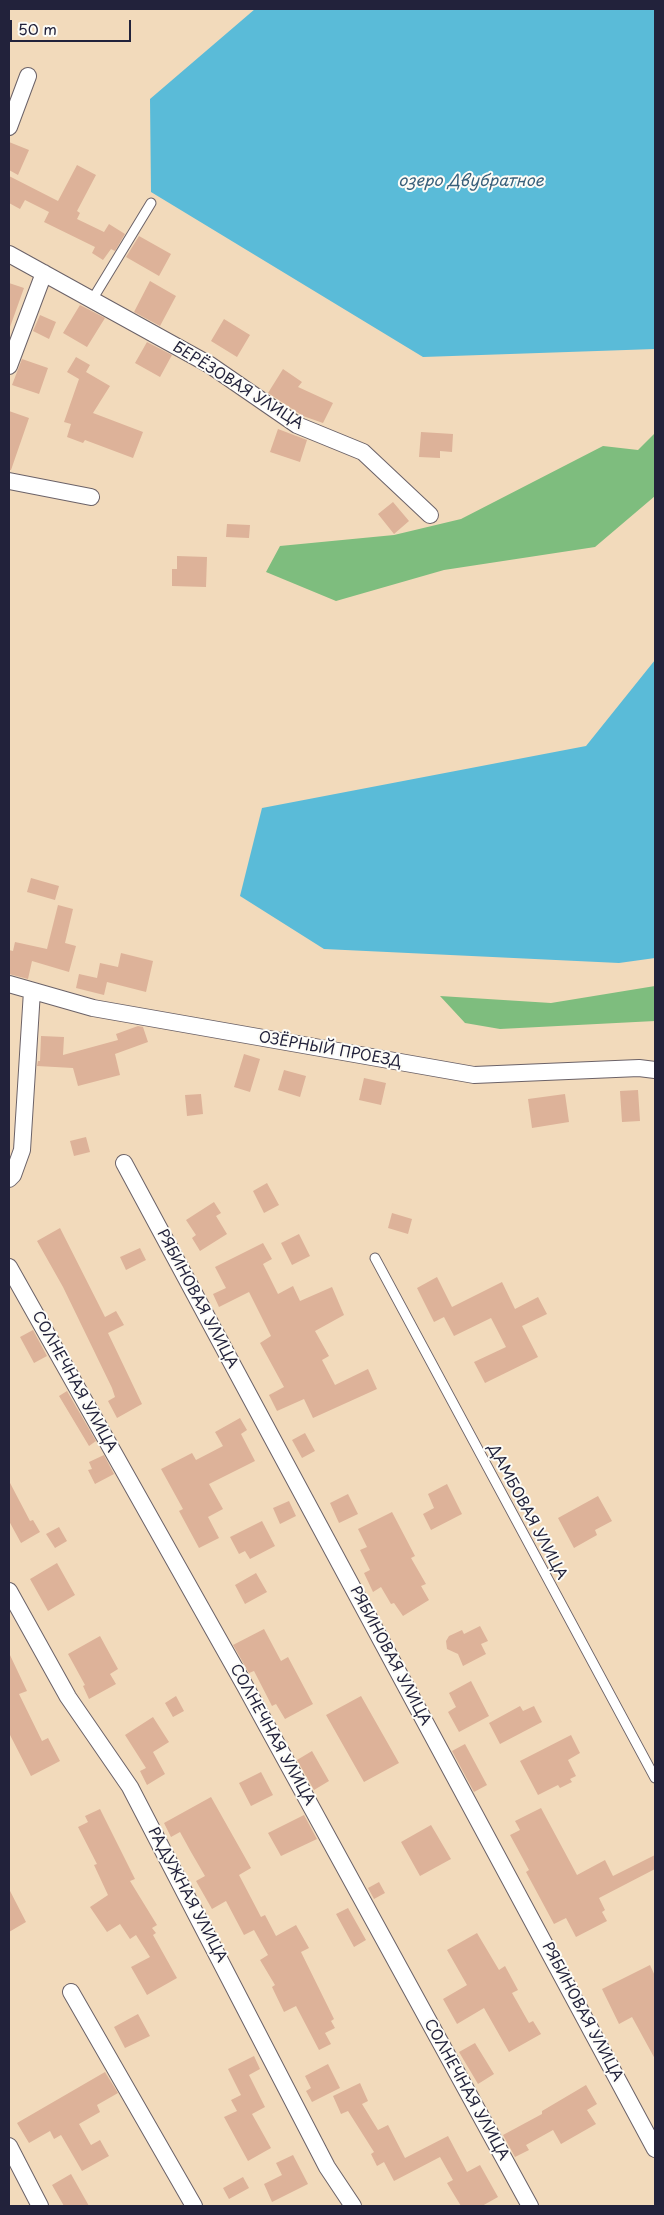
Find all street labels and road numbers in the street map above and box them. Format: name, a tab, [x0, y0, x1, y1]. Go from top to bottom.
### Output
street label: БЕРЁЗОВАЯ УЛИЦА	[169, 339, 307, 433]
street label: ОЗЁРНЫЙ ПРОЕЗД	[257, 1029, 403, 1071]
street label: РЯБИНОВАЯ УЛИЦА	[153, 1226, 241, 1372]
street label: СОЛНЕЧНАЯ УЛИЦА	[28, 1308, 120, 1456]
street label: ДАМБОВАЯ УЛИЦА	[484, 1441, 570, 1583]
street label: РЯБИНОВАЯ УЛИЦА	[346, 1583, 434, 1729]
street label: СОЛНЕЧНАЯ УЛИЦА	[226, 1661, 318, 1809]
street label: РАДУЖНАЯ УЛИЦА	[144, 1824, 230, 1966]
street label: РЯБИНОВАЯ УЛИЦА	[538, 1939, 626, 2085]
street label: СОЛНЕЧНАЯ УЛИЦА	[420, 2016, 512, 2164]

